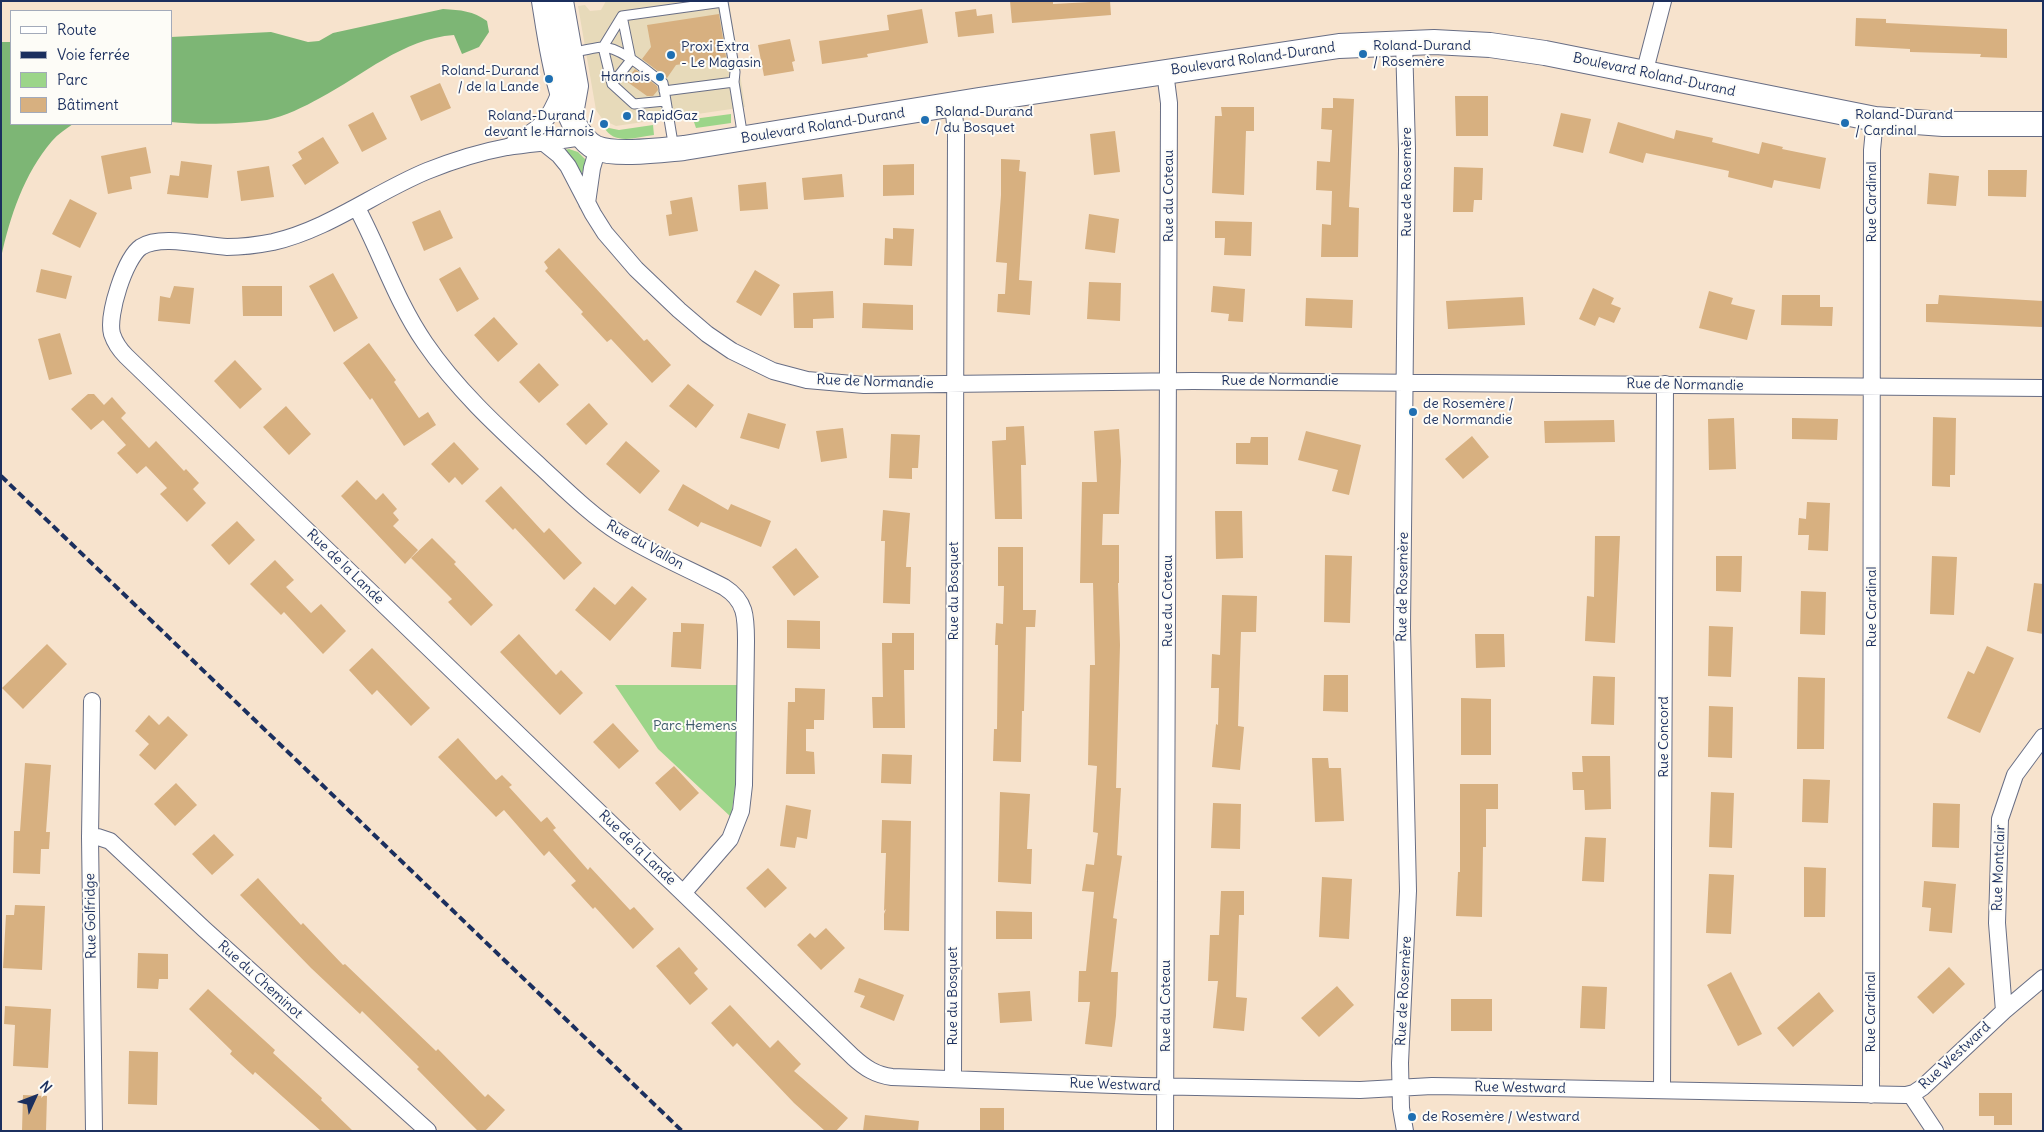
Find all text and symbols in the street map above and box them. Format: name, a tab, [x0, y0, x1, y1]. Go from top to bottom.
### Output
legend	[10, 10, 172, 125]
text: Route	[57, 20, 97, 39]
place label: Roland-Durand / Rosemère	[1373, 38, 1471, 70]
place label: Proxi Extra - Le Magasin	[681, 39, 761, 72]
street label: Boulevard Roland-Durand	[1170, 39, 1336, 79]
text: Voie ferrée	[57, 45, 130, 64]
marker: Roland-Durand / Rosemère	[1357, 48, 1369, 60]
marker: Proxi Extra - Le Magasin	[665, 49, 677, 61]
street label: Boulevard Roland-Durand	[1571, 50, 1737, 100]
place label: Roland-Durand / de la Lande	[441, 63, 539, 95]
place label: Harnois	[601, 69, 650, 85]
text: Parc	[57, 70, 88, 89]
marker: Harnois	[654, 71, 666, 83]
marker: Roland-Durand / de la Lande	[543, 73, 555, 85]
text: Bâtiment	[57, 95, 119, 114]
place label: Roland-Durand / du Bosquet	[935, 104, 1033, 136]
street label: Boulevard Roland-Durand	[740, 105, 906, 147]
place label: Roland-Durand / Cardinal	[1855, 107, 1953, 140]
place label: Roland-Durand / devant le Harnois	[484, 108, 594, 140]
place label: RapidGaz	[637, 108, 698, 124]
marker: RapidGaz	[621, 110, 633, 122]
marker: Roland-Durand / du Bosquet	[919, 114, 931, 126]
marker: Roland-Durand / Cardinal	[1839, 117, 1851, 129]
marker: Roland-Durand / devant le Harnois	[598, 118, 610, 130]
street label: Rue de Rosemère	[1399, 127, 1415, 237]
street label: Rue du Coteau	[1161, 150, 1177, 242]
street label: Rue Cardinal	[1864, 161, 1880, 243]
street label: Rue de Normandie	[816, 372, 934, 392]
street label: Rue de Normandie	[1221, 373, 1339, 389]
street label: Rue de Normandie	[1626, 376, 1744, 394]
place label: de Rosemère / de Normandie	[1423, 396, 1514, 428]
marker: de Rosemère / de Normandie	[1407, 406, 1419, 418]
street label: Rue du Vallon	[603, 517, 687, 573]
street label: Rue de la Lande	[303, 526, 387, 608]
street label: Rue de Rosemère	[1394, 532, 1412, 642]
street label: Rue du Bosquet	[946, 541, 962, 641]
street label: Rue du Coteau	[1160, 555, 1176, 647]
street label: Rue Cardinal	[1864, 566, 1880, 648]
street label: Rue Concord	[1656, 696, 1672, 778]
park label: Parc Hemens	[653, 718, 737, 734]
street label: Rue de la Lande	[595, 807, 679, 889]
street label: Rue Montclair	[1989, 824, 2009, 912]
street label: Rue Golfridge	[82, 873, 100, 959]
street label: Rue de Rosemère	[1393, 936, 1415, 1046]
street label: Rue du Cheminot	[214, 937, 306, 1023]
street label: Rue du Bosquet	[945, 946, 961, 1046]
street label: Rue du Coteau	[1158, 960, 1174, 1052]
street label: Rue Cardinal	[1863, 971, 1879, 1053]
street label: Rue Westward	[1916, 1019, 1994, 1093]
north arrow	[10, 1072, 60, 1122]
street label: Rue Westward	[1069, 1075, 1161, 1095]
text: N	[36, 1077, 56, 1096]
street label: Rue Westward	[1474, 1079, 1566, 1097]
place label: de Rosemère / Westward	[1422, 1109, 1580, 1125]
marker: de Rosemère / Westward	[1406, 1111, 1418, 1123]

